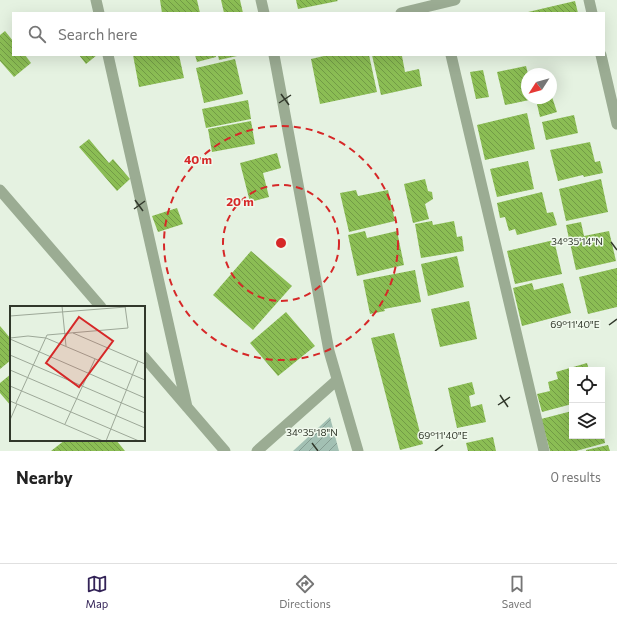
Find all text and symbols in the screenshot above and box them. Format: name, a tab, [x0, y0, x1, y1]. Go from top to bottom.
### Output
search box	[12, 12, 605, 56]
icon: search	[26, 23, 48, 45]
text: Search here	[58, 25, 137, 43]
north arrow	[521, 68, 557, 104]
text: 40 m	[184, 152, 212, 166]
text: 20 m	[226, 194, 254, 208]
text: 34°35'14"N	[551, 235, 603, 247]
centre of rings	[274, 236, 288, 250]
inset map	[10, 306, 145, 441]
text: 69°11'40"E	[550, 318, 600, 330]
map controls	[569, 367, 605, 439]
button: locate	[569, 367, 605, 403]
button: layers	[569, 403, 605, 439]
text: 34°35'18"N	[286, 426, 338, 438]
text: 69°11'40"E	[418, 429, 468, 441]
text: Nearby	[16, 467, 73, 488]
text: 0 results	[550, 469, 601, 485]
tab: Map	[86, 573, 108, 610]
tab: Directions	[279, 573, 331, 610]
tab: Saved	[502, 573, 531, 610]

